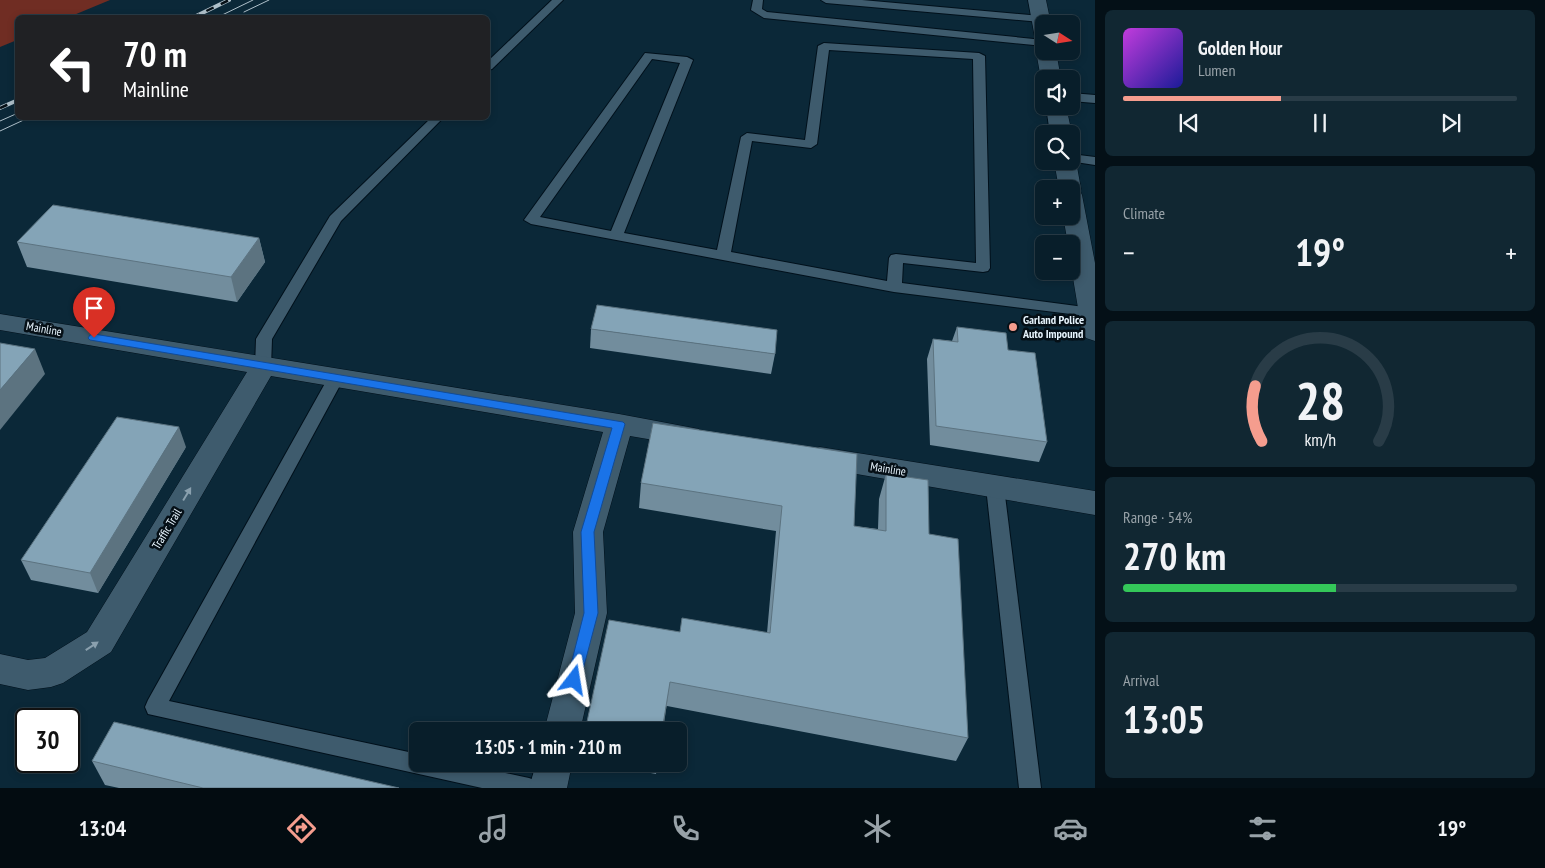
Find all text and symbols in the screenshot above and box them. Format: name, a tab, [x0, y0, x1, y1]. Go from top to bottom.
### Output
north arrow	[1035, 15, 1080, 60]
map controls	[1035, 15, 1080, 280]
text: 70 m	[123, 31, 187, 77]
icon: left	[40, 35, 105, 100]
text: Golden Hour	[1198, 36, 1282, 60]
text: Lumen	[1198, 60, 1235, 80]
button: sound	[1035, 70, 1080, 115]
text: Mainline	[123, 75, 189, 103]
icon: previous	[1175, 109, 1203, 137]
icon: pause	[1306, 109, 1334, 137]
icon: next	[1437, 109, 1465, 137]
button: search	[1035, 125, 1080, 170]
button: +	[1035, 180, 1080, 225]
text: Climate	[1123, 203, 1165, 223]
text: 19°	[1295, 227, 1345, 276]
text: −	[1123, 234, 1135, 271]
text: +	[1505, 234, 1517, 271]
button: −	[1035, 235, 1080, 280]
pin	[73, 287, 115, 338]
icon: arrive	[80, 294, 108, 322]
place label: Garland Police Auto Impound	[1022, 312, 1084, 341]
street label: Mainline	[25, 318, 63, 339]
marker: Garland Police Auto Impound	[1007, 321, 1019, 333]
text: 28	[1295, 367, 1345, 434]
text: km/h	[1304, 428, 1336, 451]
street label: Mainline	[869, 458, 907, 479]
one-way arrow	[183, 487, 191, 502]
street label: Traffic Trail	[149, 505, 185, 552]
text: Range · 54%	[1123, 507, 1192, 527]
text: 270 km	[1123, 531, 1226, 580]
one-way arrow	[85, 642, 99, 651]
position arrow	[547, 653, 599, 705]
text: Arrival	[1123, 670, 1159, 690]
text: 13:05	[1123, 694, 1205, 743]
speed limit sign: 30	[15, 708, 80, 773]
text: 13:05 · 1 min · 210 m	[475, 735, 621, 759]
icon: directions	[284, 811, 319, 846]
icon: music	[476, 811, 511, 846]
icon: phone	[668, 811, 703, 846]
icon: climate	[860, 811, 895, 846]
icon: car	[1053, 811, 1088, 846]
icon: filters	[1245, 811, 1280, 846]
text: 13:04	[79, 814, 126, 842]
text: 19°	[1437, 814, 1466, 842]

